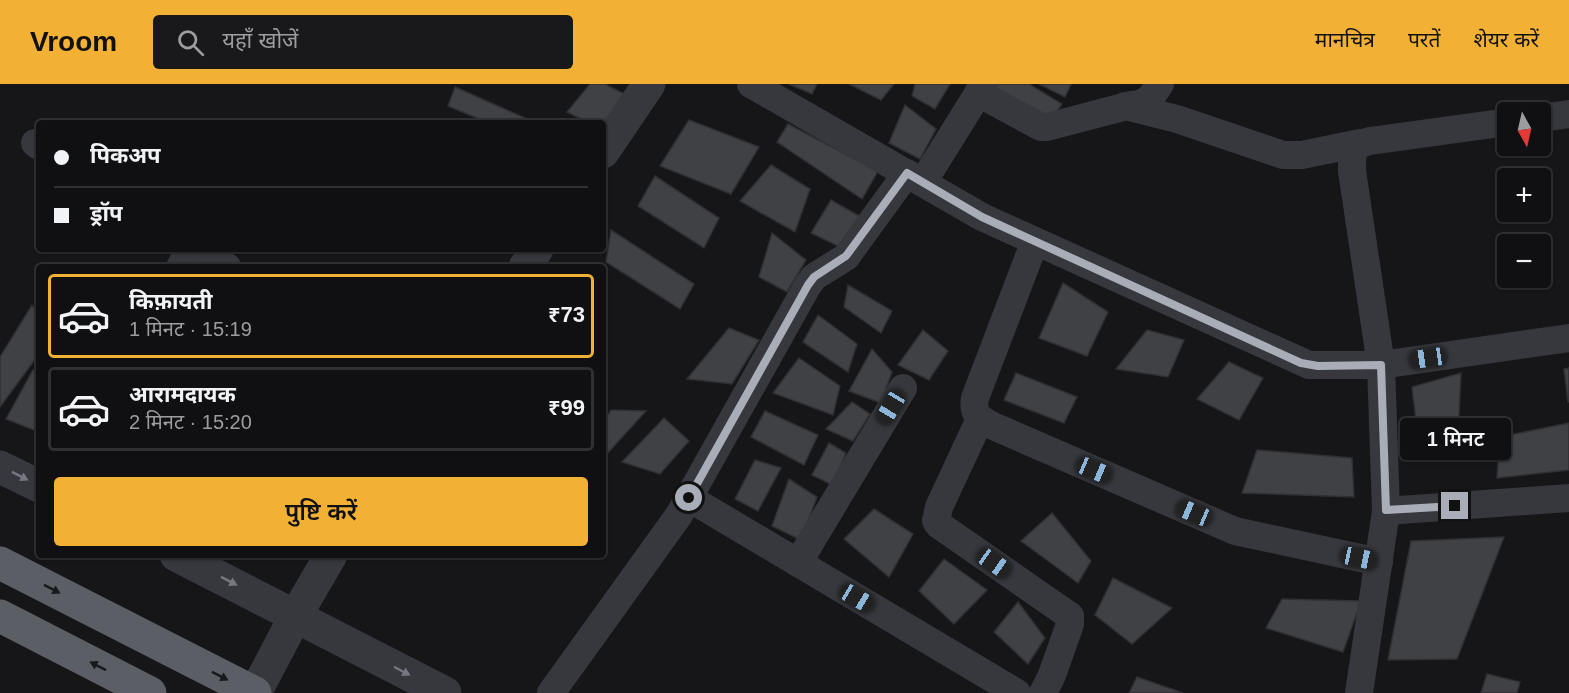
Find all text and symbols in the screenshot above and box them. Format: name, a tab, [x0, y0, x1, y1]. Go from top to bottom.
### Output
search box	[153, 15, 573, 69]
text: Vroom	[30, 26, 117, 57]
icon: search	[174, 26, 207, 59]
text: यहाँ खोजें	[222, 28, 298, 53]
text: मानचित्र	[1315, 28, 1375, 51]
text: परतें	[1408, 28, 1440, 51]
text: शेयर करें	[1473, 28, 1539, 51]
north arrow	[1497, 102, 1551, 156]
map controls	[1497, 102, 1551, 288]
text: पिकअप	[90, 143, 161, 168]
button: +	[1497, 168, 1551, 222]
text: ड्रॉप	[90, 201, 123, 226]
button: −	[1497, 234, 1551, 288]
icon: car	[57, 289, 111, 343]
text: किफ़ायती	[129, 289, 213, 314]
text: ₹73	[548, 302, 585, 327]
text: 1 मिनट · 15:19	[129, 318, 252, 340]
car	[1409, 347, 1447, 369]
icon: car	[57, 382, 111, 436]
text: आरामदायक	[129, 382, 236, 407]
car	[874, 387, 908, 427]
text: ₹99	[548, 395, 585, 420]
text: 2 मिनट · 15:20	[129, 411, 252, 433]
callout: 1 मिनट	[1400, 419, 1510, 461]
text: 1 मिनट	[1427, 428, 1484, 450]
car	[1074, 455, 1114, 485]
one-way arrow	[11, 472, 28, 481]
button: पुष्टि करें	[54, 477, 588, 546]
route start	[675, 484, 702, 511]
route end	[1441, 492, 1468, 519]
car	[1174, 498, 1214, 528]
car	[974, 545, 1014, 581]
car	[1340, 545, 1378, 571]
one-way arrow	[220, 577, 237, 586]
car	[837, 581, 877, 615]
one-way arrow	[43, 584, 61, 594]
one-way arrow	[90, 661, 107, 671]
one-way arrow	[393, 665, 411, 675]
one-way arrow	[212, 671, 229, 681]

